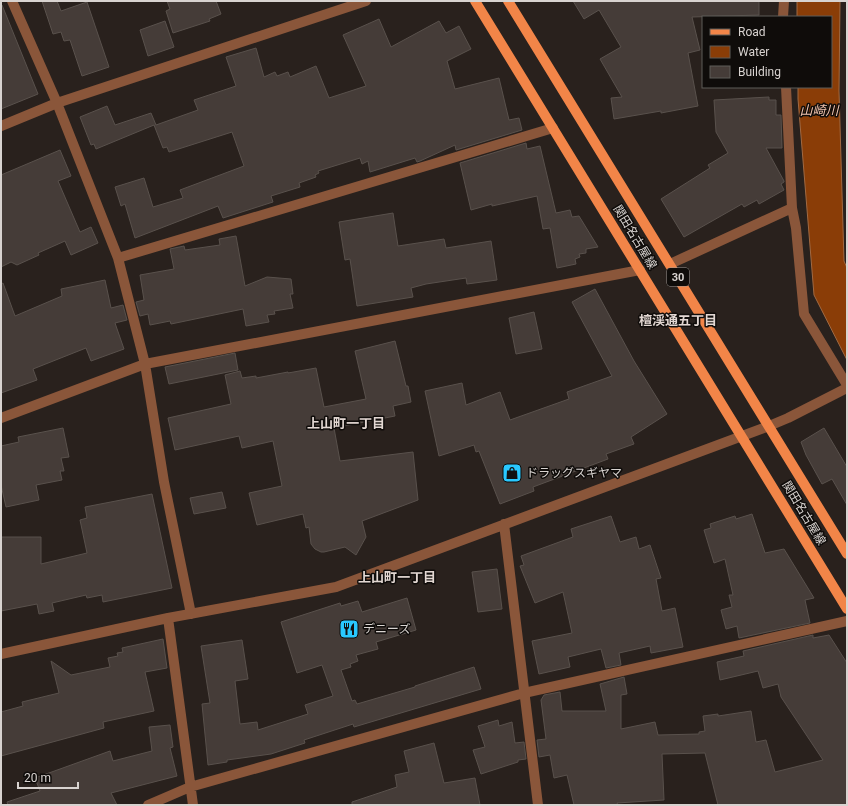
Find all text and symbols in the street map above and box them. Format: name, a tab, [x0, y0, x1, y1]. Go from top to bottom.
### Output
legend	[702, 16, 832, 88]
text: Road	[738, 25, 766, 39]
text: Water	[738, 45, 769, 59]
text: Building	[738, 65, 781, 79]
water label: 山崎川	[799, 103, 840, 118]
street label: 関田名古屋線	[610, 203, 660, 271]
road number: 30	[667, 268, 689, 286]
district label: 檀渓通五丁目	[639, 313, 717, 328]
district label: 上山町一丁目	[307, 416, 385, 431]
shop icon: ドラッグスギヤマ	[501, 462, 523, 484]
place label: ドラッグスギヤマ	[526, 466, 622, 480]
street label: 関田名古屋線	[779, 479, 829, 547]
district label: 上山町一丁目	[358, 570, 436, 585]
restaurant icon: デニーズ	[338, 618, 360, 640]
place label: デニーズ	[363, 622, 410, 636]
scale bar	[18, 764, 78, 790]
text: 20 m	[24, 771, 51, 785]

